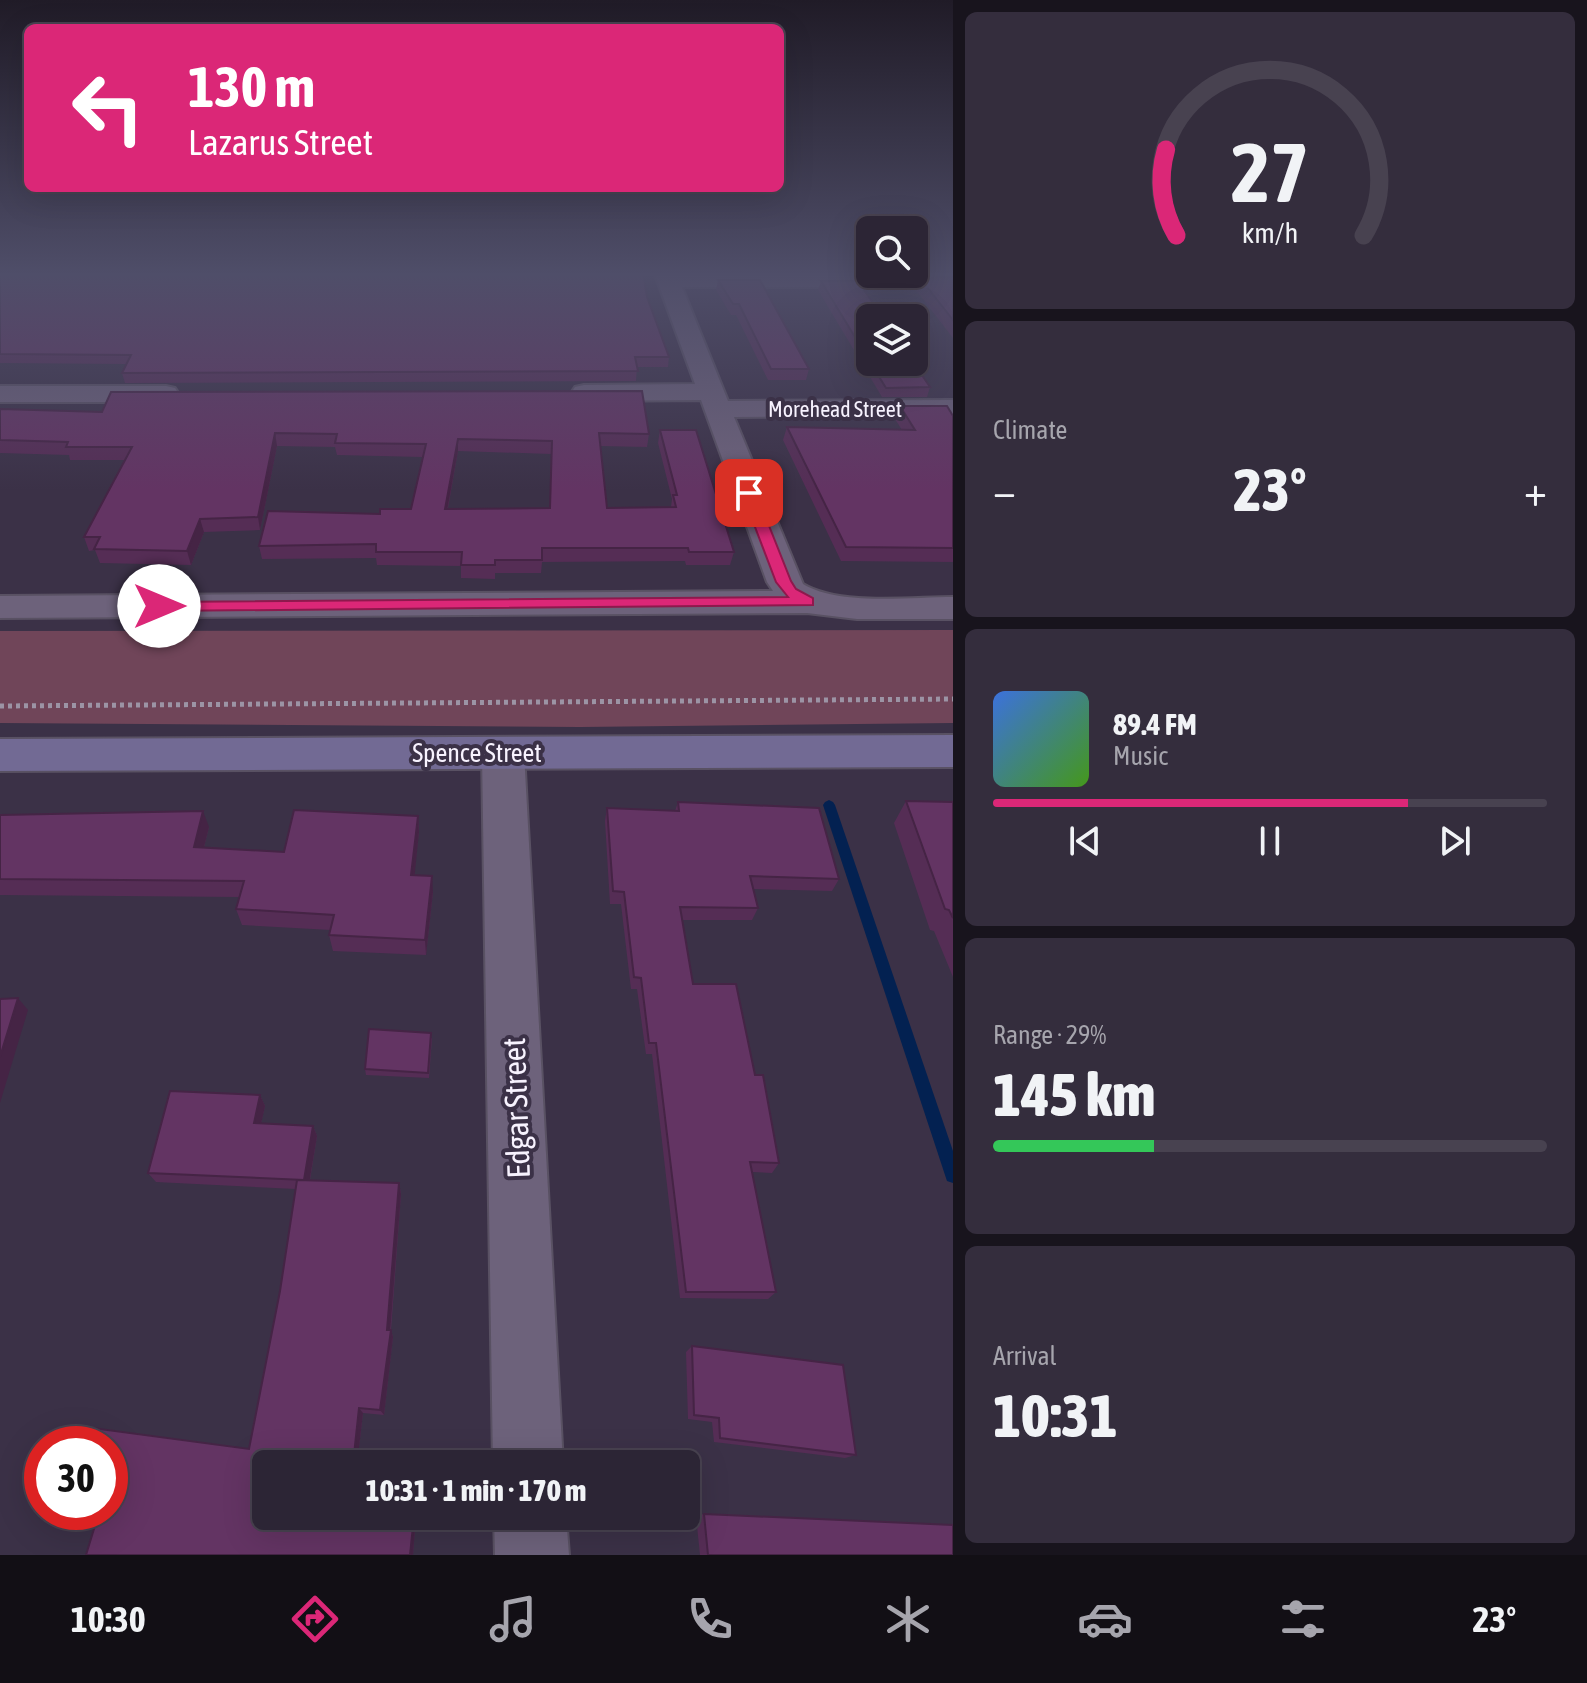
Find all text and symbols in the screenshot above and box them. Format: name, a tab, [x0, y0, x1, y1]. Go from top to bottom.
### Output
text: 130 m	[188, 55, 315, 119]
icon: left	[56, 56, 160, 160]
text: Lazarus Street	[188, 121, 373, 163]
text: 27	[1231, 124, 1309, 220]
map controls	[856, 216, 928, 376]
button: search	[856, 216, 928, 288]
text: km/h	[1242, 216, 1298, 249]
button: layers	[856, 304, 928, 376]
street label: Morehead Street	[768, 396, 902, 422]
text: Climate	[993, 415, 1067, 445]
text: 23°	[1234, 455, 1306, 524]
pin	[715, 459, 783, 527]
text: −	[993, 465, 1016, 515]
text: +	[1524, 465, 1547, 515]
icon: arrive	[727, 471, 771, 515]
position arrow	[117, 564, 201, 648]
text: 89.4 FM	[1113, 707, 1197, 741]
street label: Spence Street	[412, 738, 542, 768]
text: Music	[1113, 741, 1168, 771]
icon: previous	[1063, 819, 1107, 863]
icon: pause	[1248, 819, 1292, 863]
icon: next	[1433, 819, 1477, 863]
text: Range · 29%	[993, 1020, 1106, 1050]
street label: Edgar Street	[495, 1037, 537, 1179]
text: 145 km	[993, 1060, 1155, 1129]
text: Arrival	[993, 1341, 1057, 1371]
text: 10:31	[993, 1381, 1118, 1450]
speed limit sign: 30	[24, 1426, 128, 1530]
text: 10:31 · 1 min · 170 m	[366, 1473, 586, 1507]
icon: directions	[287, 1591, 343, 1647]
icon: music	[485, 1591, 541, 1647]
icon: phone	[682, 1591, 738, 1647]
icon: climate	[880, 1591, 936, 1647]
icon: car	[1077, 1591, 1133, 1647]
icon: filters	[1275, 1591, 1331, 1647]
text: 10:30	[71, 1598, 146, 1640]
text: 23°	[1472, 1598, 1516, 1640]

